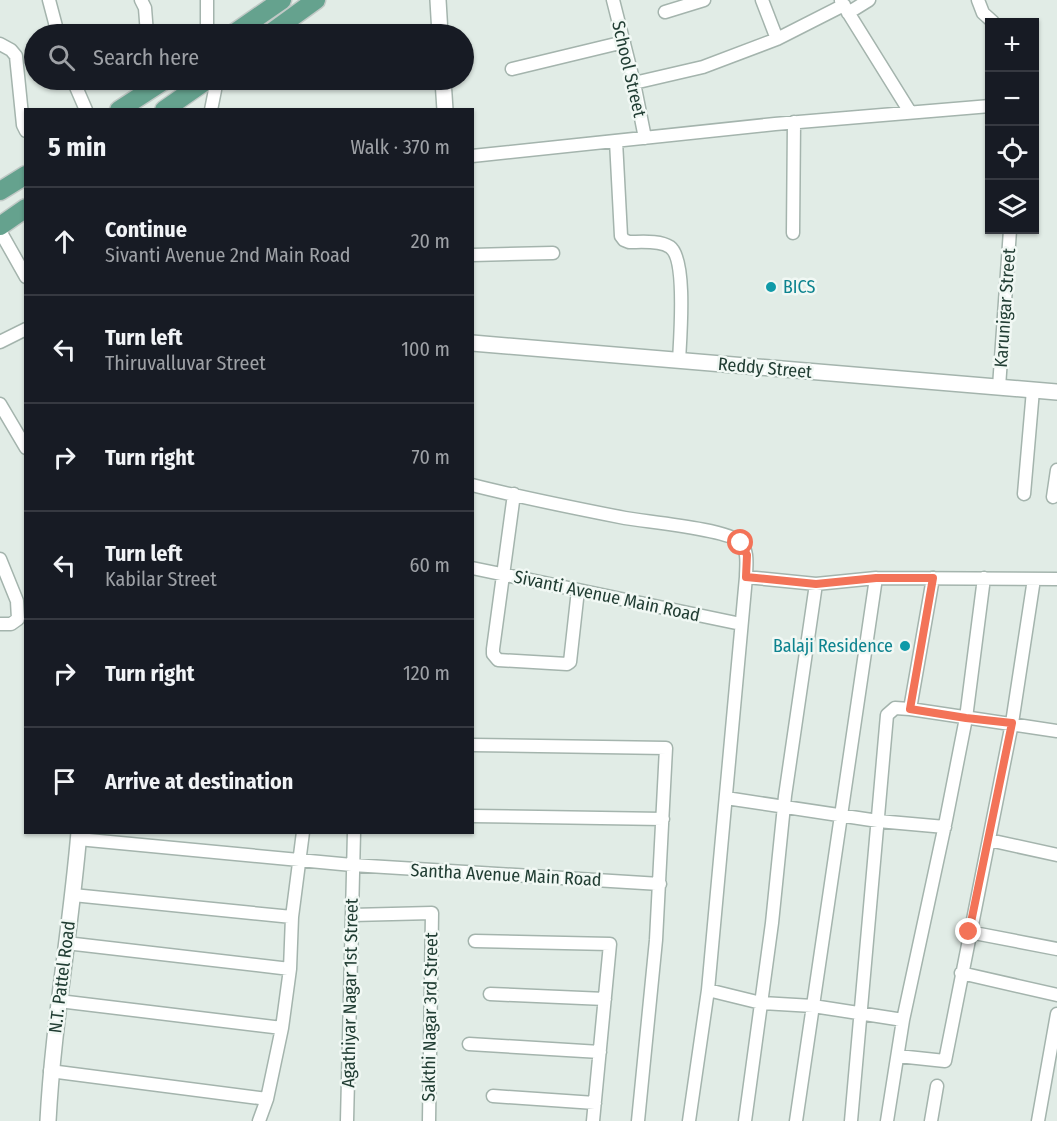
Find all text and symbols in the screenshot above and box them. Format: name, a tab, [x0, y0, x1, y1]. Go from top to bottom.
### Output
map controls	[985, 18, 1039, 234]
button: +	[985, 18, 1039, 72]
street label: School Street	[607, 19, 651, 119]
search box	[24, 24, 474, 90]
icon: search	[45, 41, 78, 74]
text: Search here	[93, 44, 199, 71]
button: −	[985, 72, 1039, 126]
button: locate	[985, 126, 1039, 180]
text: 5 min	[48, 132, 106, 163]
text: Walk · 370 m	[350, 135, 450, 159]
button: layers	[985, 180, 1039, 234]
text: Continue	[105, 216, 187, 243]
icon: ahead	[48, 225, 81, 258]
text: 20 m	[411, 229, 450, 253]
text: Sivanti Avenue 2nd Main Road	[105, 243, 351, 267]
street label: Karunigar Street	[990, 247, 1020, 368]
place label: BICS	[783, 276, 816, 298]
marker: BICS	[764, 280, 778, 294]
text: Turn left	[105, 324, 183, 351]
icon: left	[48, 333, 81, 366]
text: 100 m	[401, 337, 450, 361]
text: Thiruvalluvar Street	[105, 351, 266, 375]
street label: Reddy Street	[717, 353, 813, 383]
icon: right	[48, 441, 81, 474]
text: Turn right	[105, 444, 194, 471]
text: 70 m	[412, 445, 450, 469]
route start	[727, 529, 753, 555]
text: Turn left	[105, 540, 183, 567]
icon: left	[48, 549, 81, 582]
text: 60 m	[410, 553, 450, 577]
street label: Sivanti Avenue Main Road	[512, 566, 702, 626]
text: Kabilar Street	[105, 567, 217, 591]
place label: Balaji Residence	[773, 635, 893, 657]
marker: Balaji Residence	[898, 639, 912, 653]
icon: right	[48, 657, 81, 690]
text: Turn right	[105, 660, 194, 687]
text: 120 m	[403, 661, 450, 685]
icon: arrive	[48, 765, 81, 798]
text: Arrive at destination	[105, 768, 293, 795]
street label: Santha Avenue Main Road	[410, 859, 602, 891]
street label: Agathiyar Nagar 1st Street	[337, 898, 363, 1088]
route end	[955, 918, 981, 944]
street label: N.T. Pattel Road	[44, 920, 80, 1034]
street label: Sakthi Nagar 3rd Street	[418, 932, 442, 1102]

